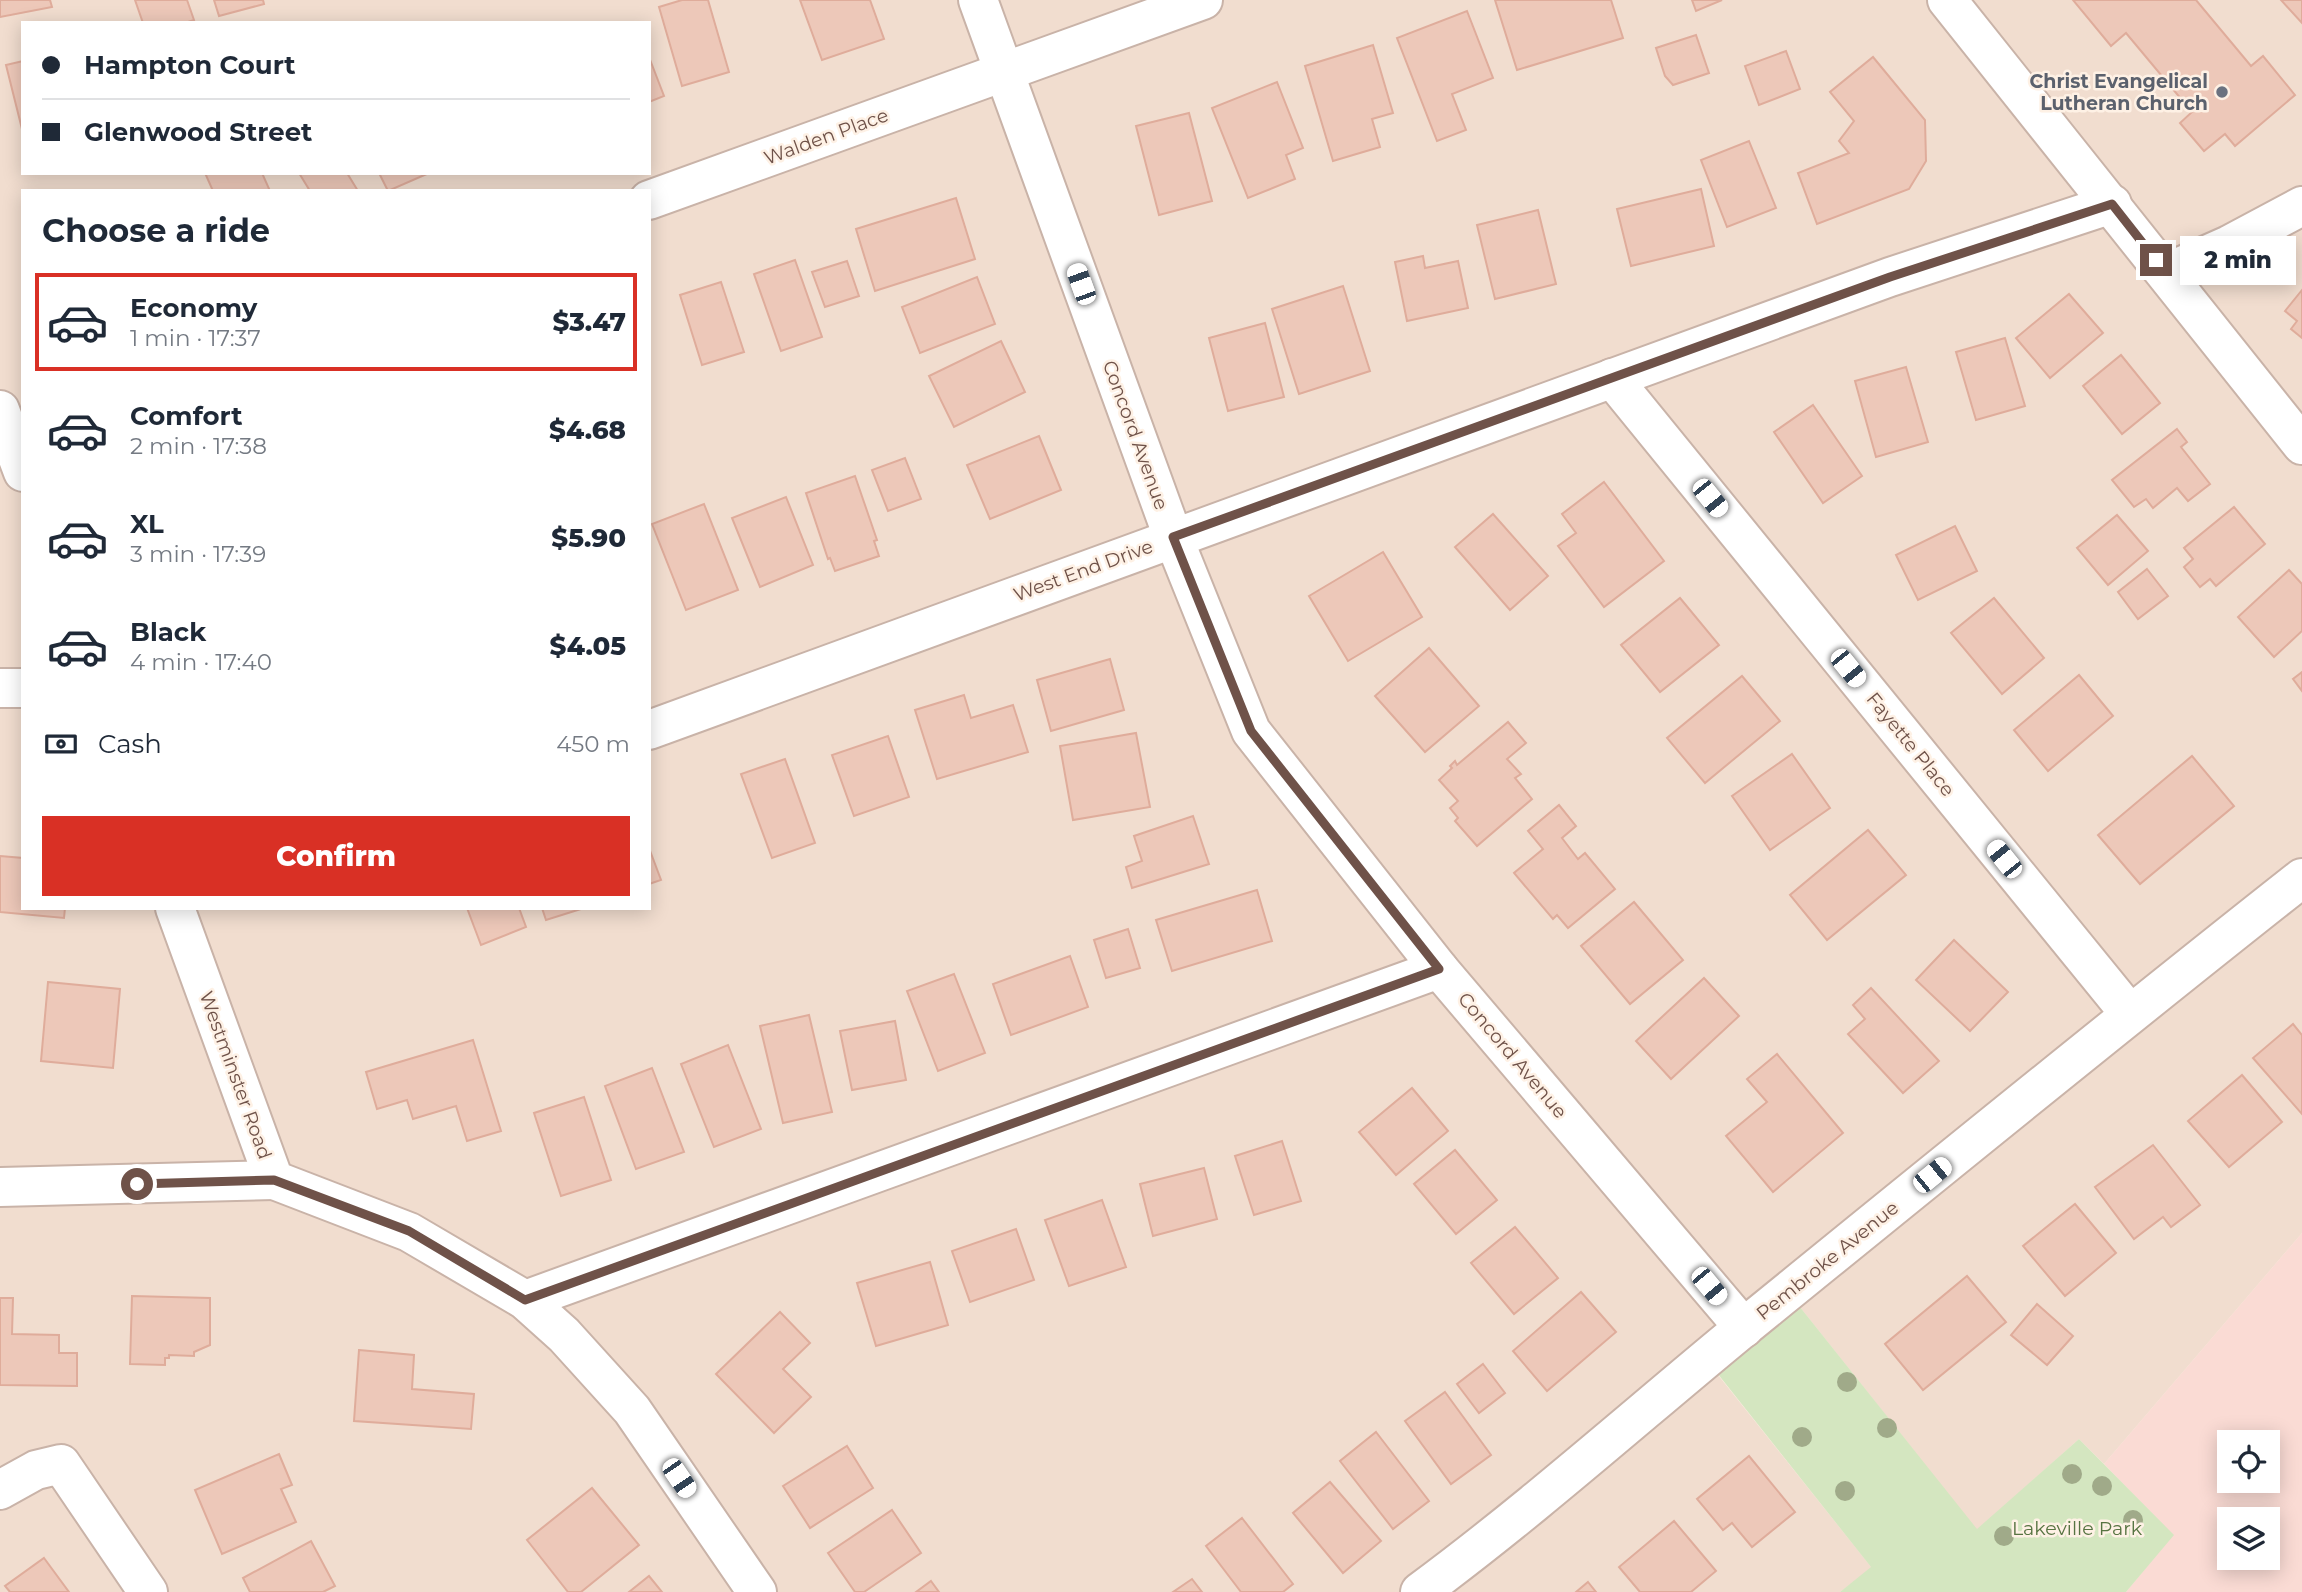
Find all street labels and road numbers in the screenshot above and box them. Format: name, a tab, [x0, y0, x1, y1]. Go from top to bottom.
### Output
street label: Walden Place	[761, 103, 891, 170]
street label: Concord Avenue	[1098, 357, 1173, 513]
street label: West End Drive	[1010, 535, 1156, 606]
street label: Fayette Place	[1862, 688, 1960, 801]
street label: Westminster Road	[194, 988, 277, 1162]
street label: Concord Avenue	[1453, 988, 1572, 1123]
street label: Pembroke Avenue	[1752, 1196, 1903, 1325]

